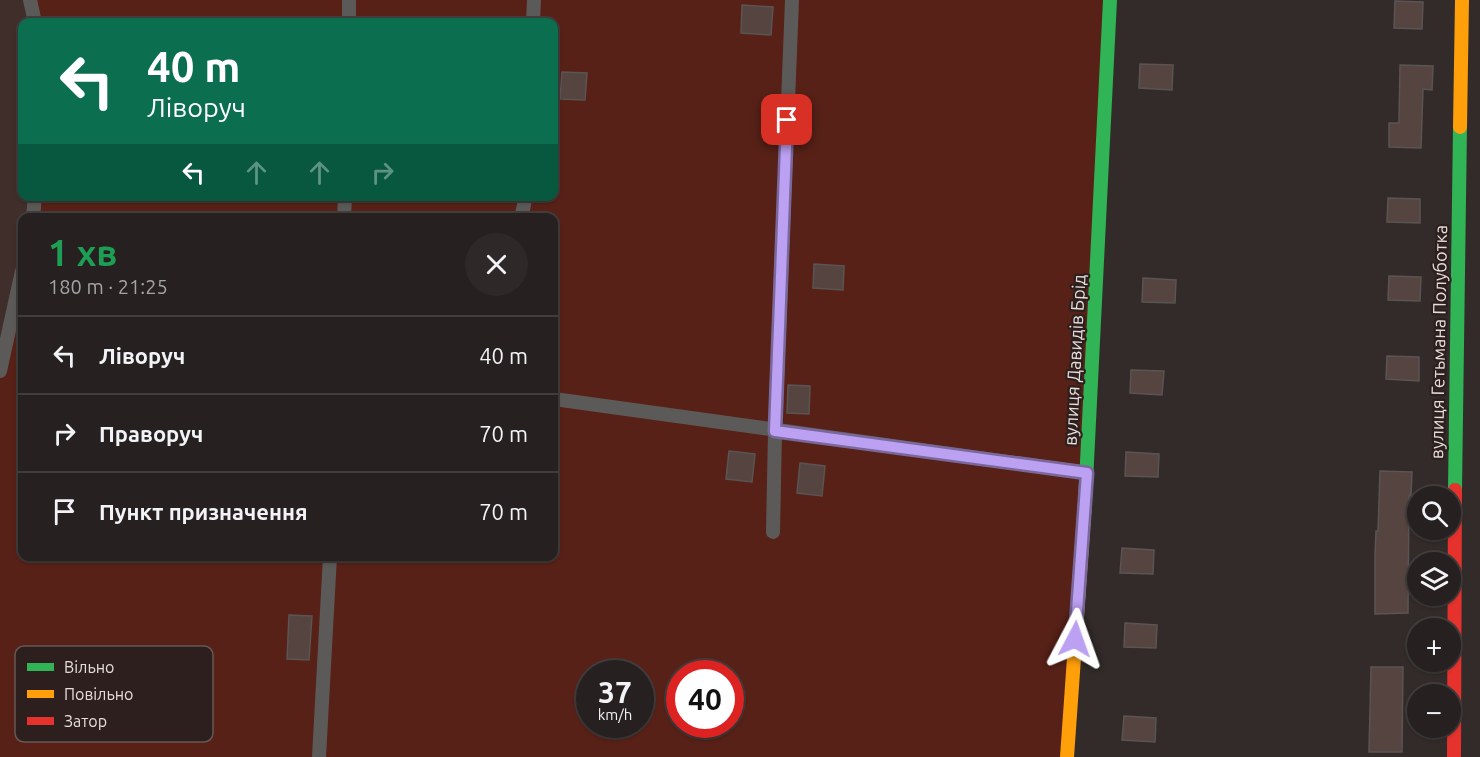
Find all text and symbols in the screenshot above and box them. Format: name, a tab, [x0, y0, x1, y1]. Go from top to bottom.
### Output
icon: left	[48, 42, 126, 120]
text: 40 m	[147, 43, 241, 90]
text: Ліворуч	[147, 92, 246, 122]
pin	[761, 94, 812, 145]
icon: arrive	[770, 103, 803, 136]
icon: left	[177, 156, 210, 189]
icon: ahead	[240, 156, 273, 189]
icon: ahead	[303, 156, 336, 189]
icon: right	[366, 156, 399, 189]
street label: вулиця Гетьмана Полуботка	[1426, 225, 1450, 459]
text: 1 хв	[48, 232, 117, 273]
button: close	[465, 233, 528, 296]
street label: вулиця Давидів Брід	[1060, 273, 1089, 446]
text: 180 m · 21:25	[48, 275, 168, 298]
icon: left	[48, 339, 81, 372]
text: Ліворуч	[99, 343, 185, 368]
text: 40 m	[479, 343, 528, 368]
icon: right	[48, 417, 81, 450]
text: Праворуч	[99, 421, 203, 446]
text: 70 m	[479, 421, 528, 446]
map controls	[1407, 486, 1461, 738]
button: search	[1407, 486, 1461, 540]
icon: arrive	[48, 495, 81, 528]
text: Пункт призначення	[99, 499, 308, 524]
text: 70 m	[479, 499, 528, 524]
button: layers	[1407, 552, 1461, 606]
position arrow	[1043, 607, 1107, 671]
button: +	[1407, 618, 1461, 672]
legend	[15, 646, 213, 742]
text: Вільно	[64, 658, 114, 676]
speed limit sign: 40	[666, 660, 744, 738]
text: 37	[598, 675, 632, 709]
button: −	[1407, 684, 1461, 738]
text: Повільно	[64, 685, 133, 703]
text: km/h	[598, 706, 632, 723]
text: Затор	[64, 712, 107, 730]

